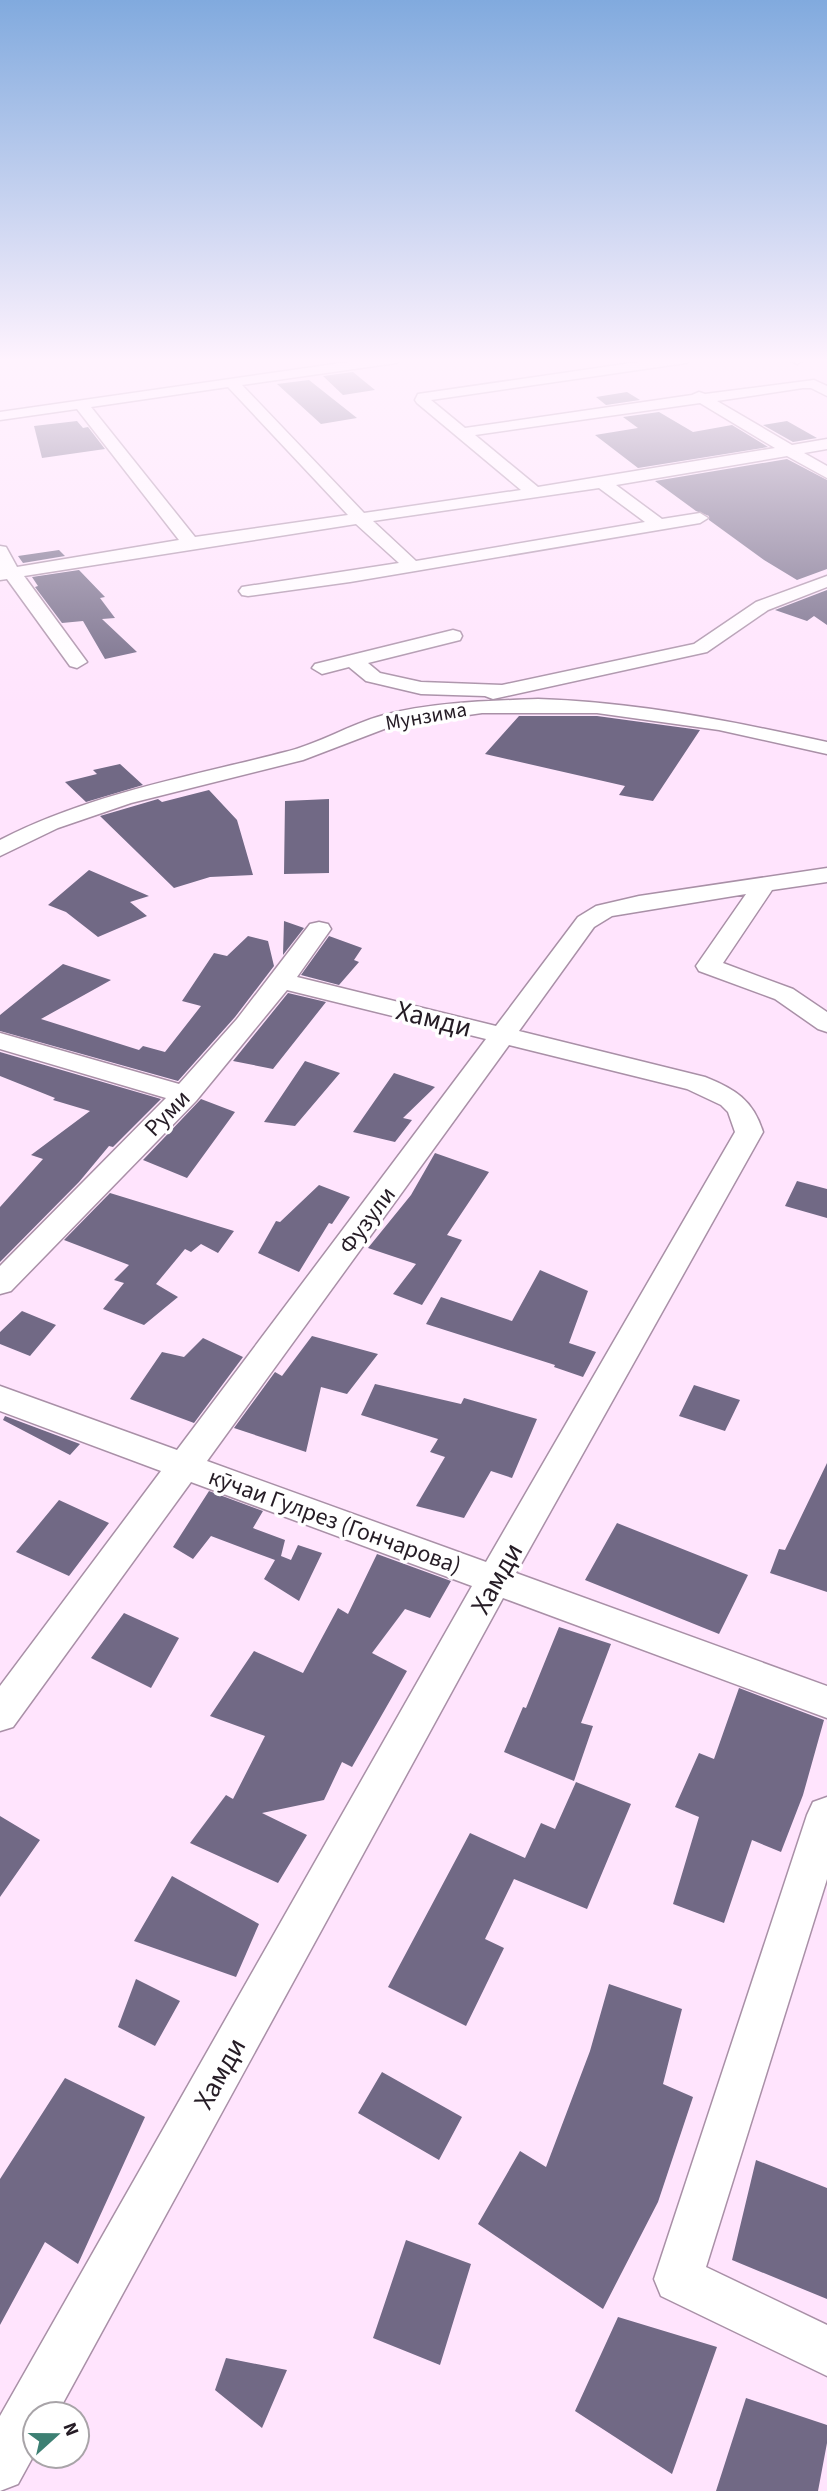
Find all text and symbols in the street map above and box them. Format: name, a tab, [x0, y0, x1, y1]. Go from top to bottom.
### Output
street label: Мунзима	[383, 694, 469, 738]
street label: Хамди	[392, 990, 476, 1048]
street label: Руми	[136, 1082, 199, 1145]
street label: Фузули	[330, 1179, 404, 1261]
street label: кӯчаи Гулрез (Гончарова)	[204, 1459, 466, 1584]
street label: Хамди	[461, 1535, 533, 1622]
street label: Хамди	[184, 2030, 256, 2117]
north arrow	[21, 2400, 91, 2470]
text: N	[56, 2419, 85, 2440]

